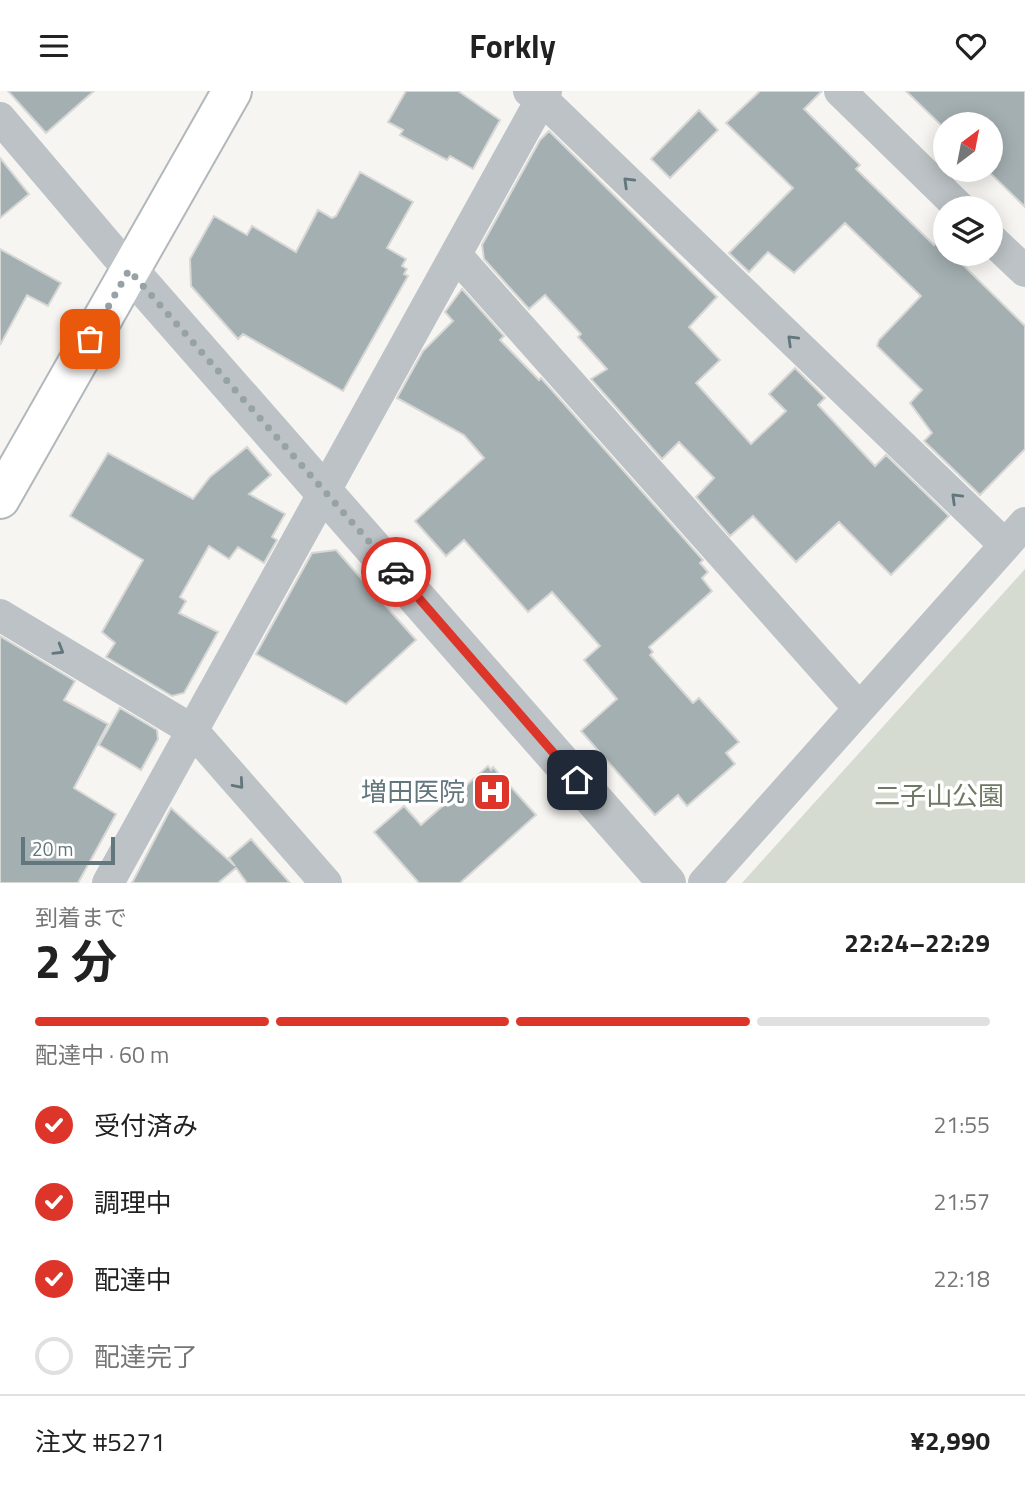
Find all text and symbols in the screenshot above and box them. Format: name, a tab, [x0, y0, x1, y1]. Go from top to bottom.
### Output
text: Forkly	[469, 22, 556, 70]
icon: menu	[35, 27, 73, 65]
icon: heart	[952, 27, 990, 65]
north arrow	[933, 112, 1003, 182]
map controls	[933, 112, 1003, 266]
one-way arrow	[623, 178, 636, 191]
button: layers	[933, 196, 1003, 266]
pin	[60, 309, 120, 369]
icon: bag	[71, 320, 109, 358]
one-way arrow	[787, 336, 800, 349]
one-way arrow	[951, 493, 964, 506]
courier	[361, 537, 431, 607]
icon: car	[377, 553, 415, 591]
one-way arrow	[51, 642, 64, 655]
pin	[547, 750, 607, 810]
icon: home	[558, 761, 596, 799]
hospital icon: 増田医院	[471, 771, 513, 813]
place label: 増田医院	[361, 772, 465, 811]
one-way arrow	[231, 776, 244, 789]
park label: 二子山公園	[874, 776, 1004, 815]
scale bar	[21, 834, 116, 866]
text: 20 m	[32, 834, 73, 863]
text: 到着まで	[35, 900, 127, 935]
text: 22:24–22:29	[844, 923, 990, 962]
text: 2 分	[35, 926, 117, 996]
text: 配達中 · 60 m	[35, 1037, 169, 1072]
icon: check	[35, 1106, 73, 1144]
text: 受付済み	[94, 1106, 198, 1145]
text: 21:55	[933, 1107, 990, 1142]
icon: check	[35, 1183, 73, 1221]
text: 調理中	[94, 1183, 172, 1222]
text: 21:57	[933, 1184, 990, 1219]
icon: check	[35, 1260, 73, 1298]
text: 配達中	[94, 1260, 172, 1299]
text: 22:18	[933, 1261, 990, 1296]
text: 配達完了	[94, 1337, 198, 1376]
text: ¥2,990	[910, 1421, 990, 1460]
text: 注文 #5271	[35, 1422, 166, 1461]

